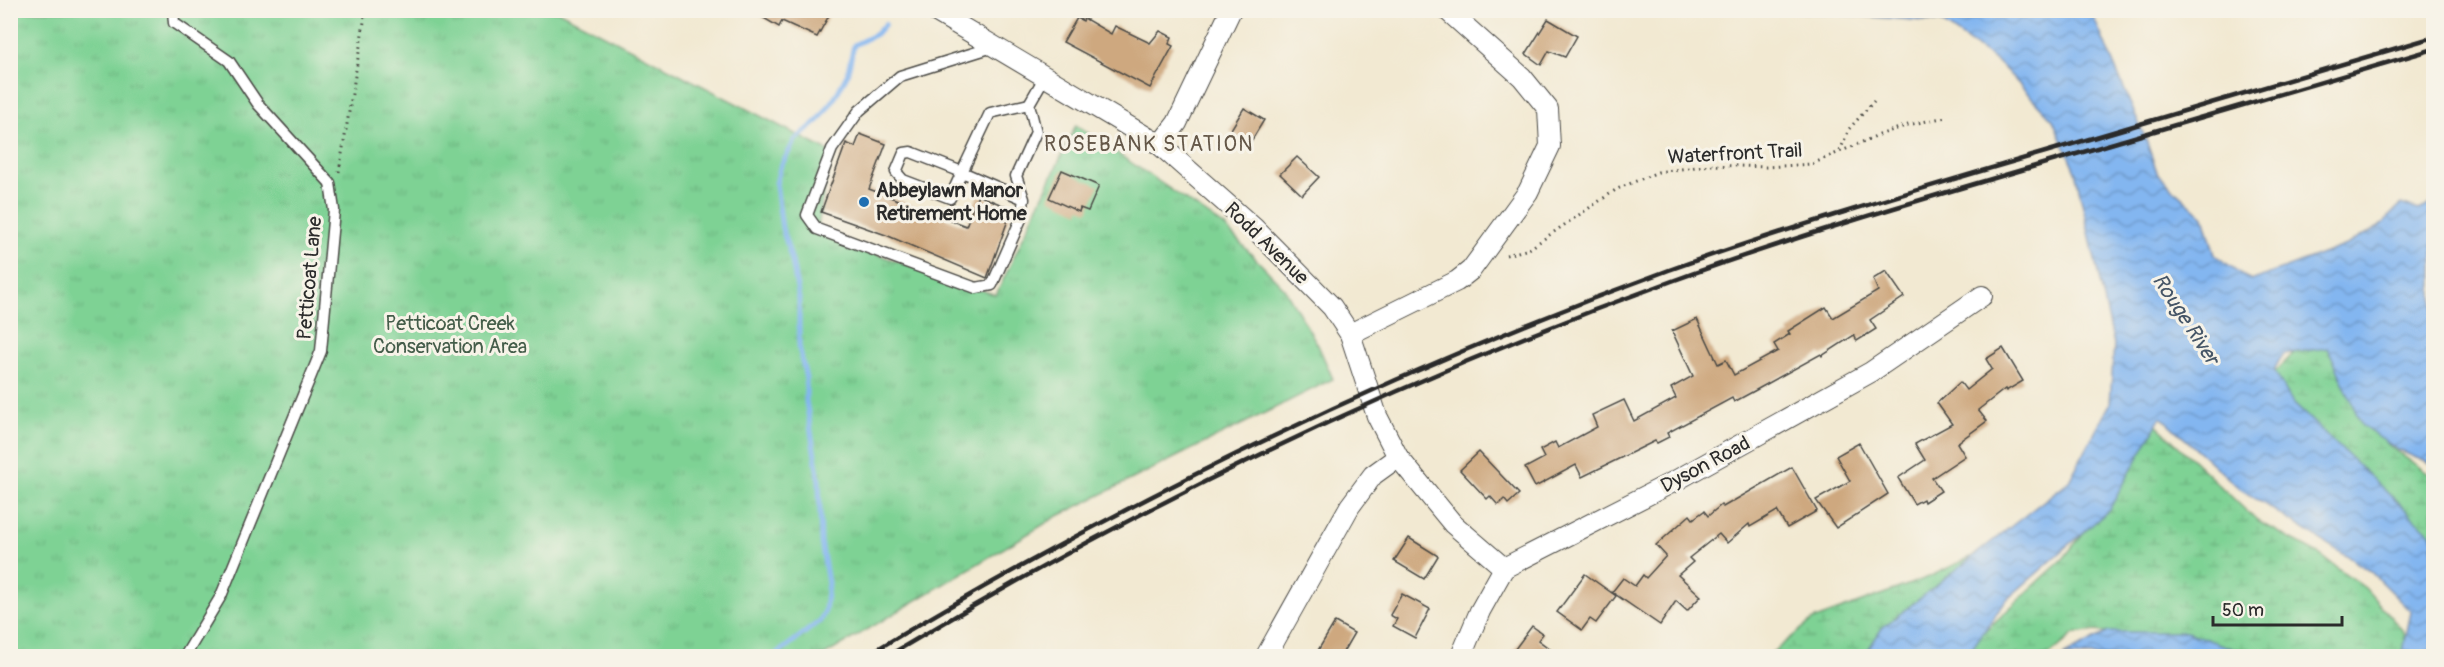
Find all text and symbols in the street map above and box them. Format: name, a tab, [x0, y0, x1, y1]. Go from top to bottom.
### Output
district label: ROSEBANK STATION	[1044, 131, 1254, 158]
street label: Waterfront Trail	[1667, 137, 1803, 170]
place label: Abbeylawn Manor Retirement Home	[876, 178, 1028, 226]
marker: Abbeylawn Manor Retirement Home	[857, 195, 871, 209]
street label: Rodd Avenue	[1219, 197, 1314, 290]
street label: Petticoat Lane	[292, 215, 327, 341]
water label: Rouge River	[2146, 269, 2226, 372]
park label: Petticoat Creek Conservation Area	[373, 311, 527, 359]
street label: Dyson Road	[1656, 430, 1754, 498]
scale bar	[2213, 589, 2342, 627]
text: 50 m	[2222, 599, 2264, 622]

